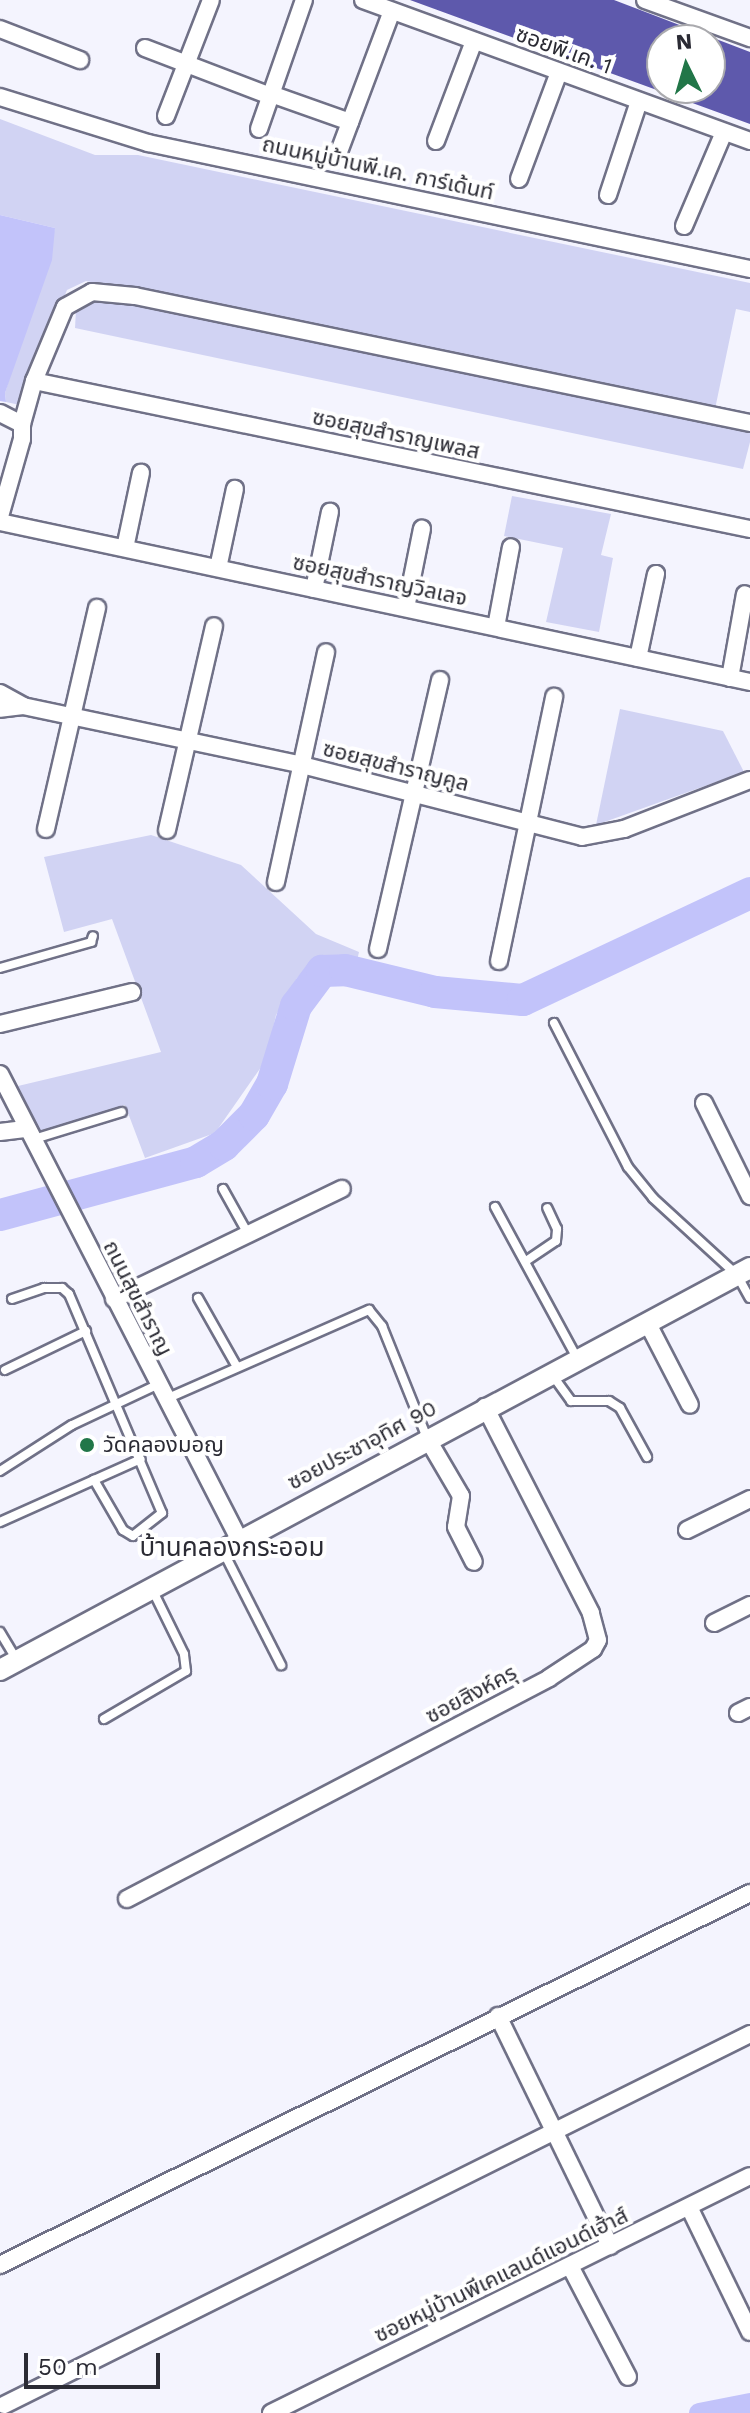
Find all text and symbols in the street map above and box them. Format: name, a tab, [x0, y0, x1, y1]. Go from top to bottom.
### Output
street label: ซอยพี.เค. 1	[512, 20, 616, 80]
north arrow	[646, 24, 726, 104]
text: N	[675, 28, 693, 55]
street label: ถนนหมู่บ้านพี.เค. การ์เด้นท์	[260, 131, 496, 205]
street label: ซอยสุขสำราญเพลส	[310, 403, 482, 465]
street label: ซอยสุขสำราญวิลเลจ	[290, 549, 470, 611]
street label: ซอยสุขสำราญคูล	[320, 735, 472, 797]
street label: ถนนสุขสำราญ	[98, 1236, 178, 1360]
street label: ซอยประชาอุทิศ 90	[283, 1395, 441, 1495]
place label: วัดคลองมอญ	[103, 1432, 224, 1458]
marker: วัดคลองมอญ	[78, 1436, 96, 1454]
district label: บ้านคลองกระออม	[140, 1532, 324, 1564]
street label: ซอยสิงห์ครุ	[421, 1659, 521, 1729]
street label: ซอยหมู่บ้านพีเคแลนด์แอนด์เฮ้าส์	[370, 2202, 632, 2348]
scale bar	[28, 2337, 164, 2387]
text: 50 m	[38, 2353, 98, 2381]

